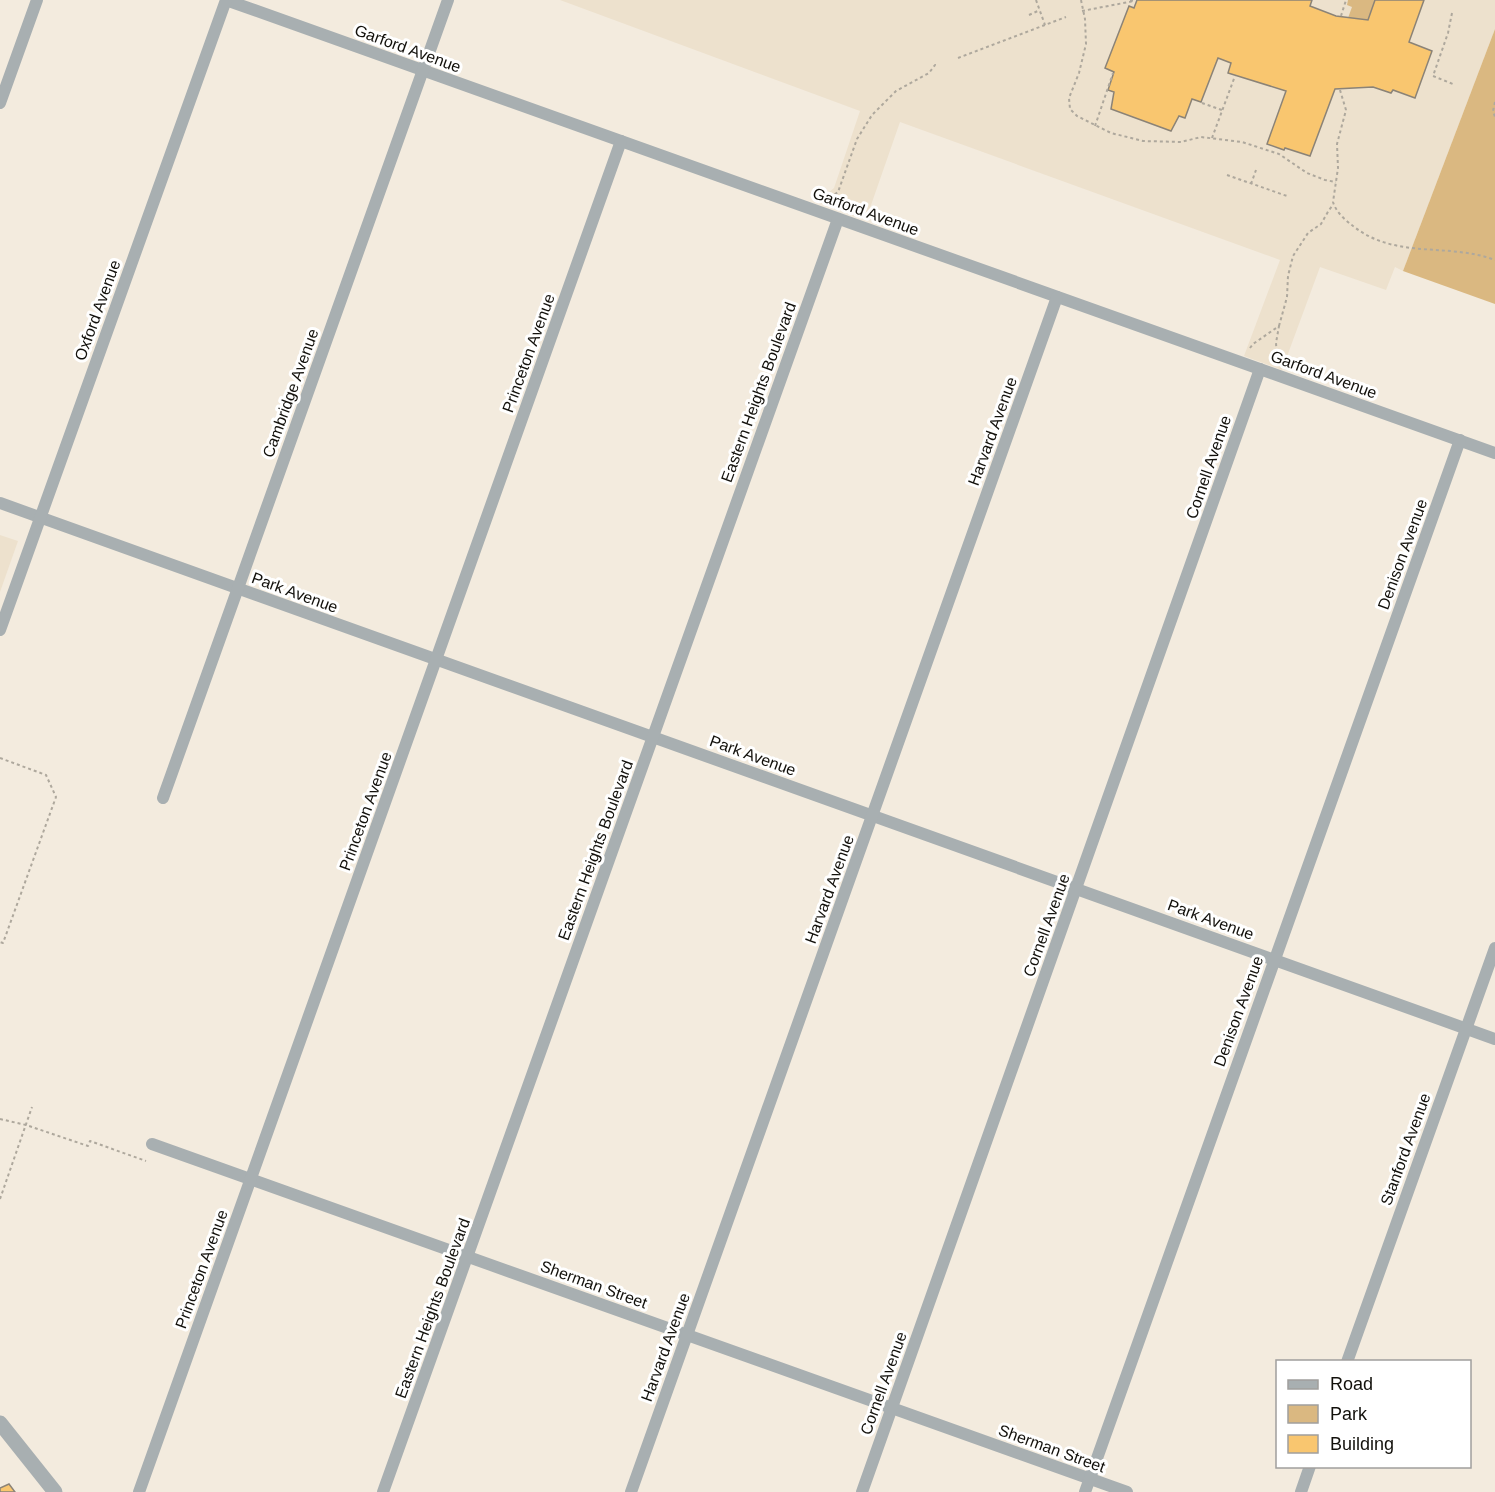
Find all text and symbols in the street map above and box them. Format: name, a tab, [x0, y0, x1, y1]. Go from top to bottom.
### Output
street label: Garford Avenue	[352, 21, 463, 76]
street label: Garford Avenue	[810, 184, 921, 239]
street label: Oxford Avenue	[71, 258, 124, 363]
street label: Princeton Avenue	[499, 291, 558, 415]
street label: Eastern Heights Boulevard	[718, 300, 799, 485]
street label: Cambridge Avenue	[259, 326, 322, 460]
street label: Garford Avenue	[1268, 347, 1379, 402]
street label: Harvard Avenue	[965, 374, 1020, 488]
street label: Cornell Avenue	[1183, 413, 1234, 521]
street label: Denison Avenue	[1375, 497, 1430, 612]
street label: Park Avenue	[249, 569, 340, 616]
street label: Park Avenue	[707, 732, 798, 779]
street label: Princeton Avenue	[336, 749, 395, 873]
street label: Eastern Heights Boulevard	[555, 758, 636, 943]
street label: Harvard Avenue	[802, 832, 857, 946]
street label: Cornell Avenue	[1020, 871, 1073, 979]
street label: Park Avenue	[1165, 896, 1256, 943]
street label: Denison Avenue	[1211, 954, 1266, 1069]
street label: Stanford Avenue	[1377, 1091, 1434, 1208]
street label: Princeton Avenue	[172, 1207, 231, 1331]
street label: Eastern Heights Boulevard	[392, 1216, 473, 1401]
street label: Sherman Street	[538, 1257, 650, 1312]
street label: Harvard Avenue	[638, 1290, 693, 1404]
street label: Cornell Avenue	[857, 1329, 910, 1437]
legend	[1276, 1360, 1471, 1468]
text: Road	[1330, 1374, 1373, 1394]
text: Park	[1330, 1404, 1368, 1424]
street label: Sherman Street	[996, 1421, 1108, 1476]
text: Building	[1330, 1434, 1394, 1454]

